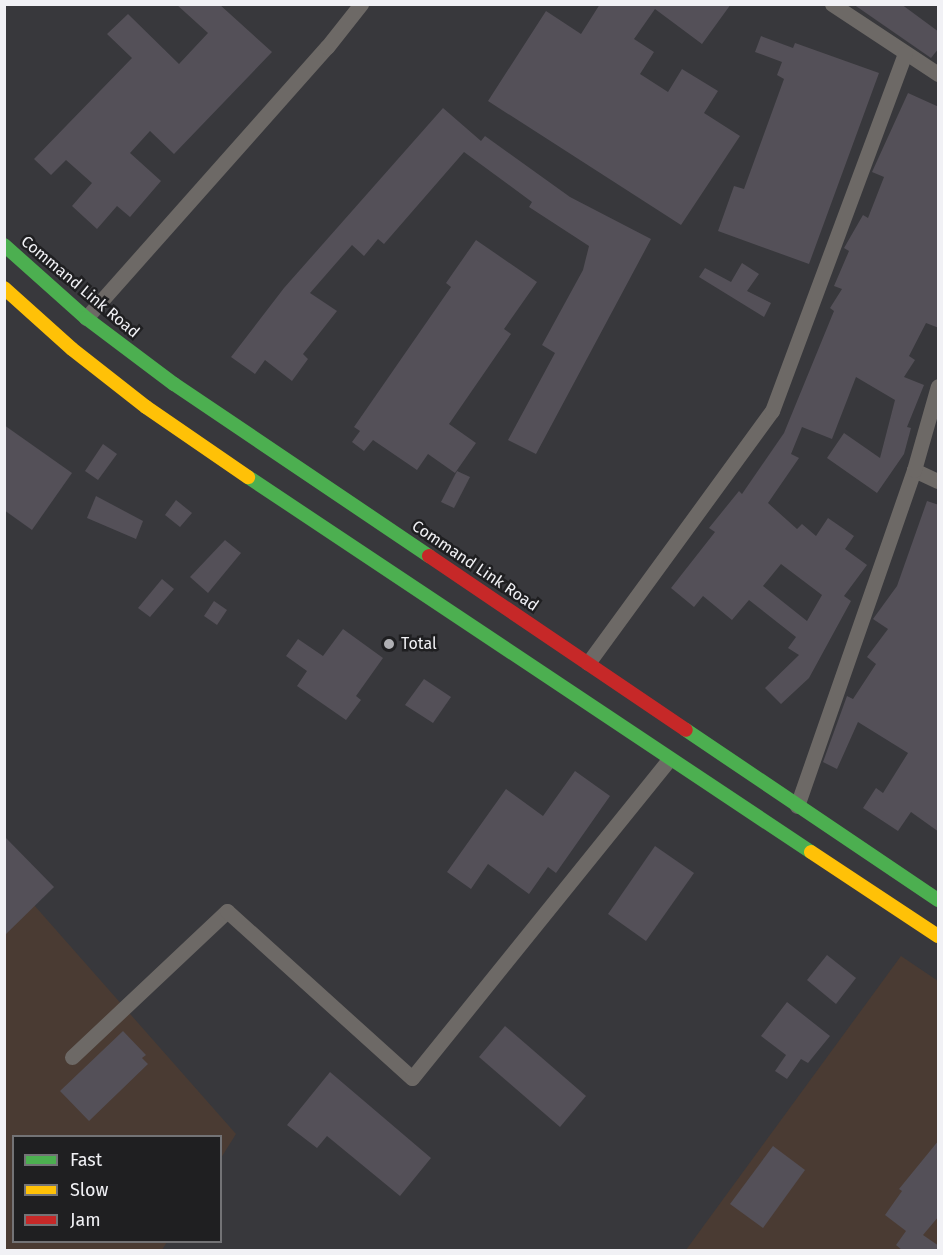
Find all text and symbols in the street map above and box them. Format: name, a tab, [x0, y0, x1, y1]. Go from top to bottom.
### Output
street label: Command Link Road	[17, 232, 143, 342]
street label: Command Link Road	[408, 517, 542, 615]
place label: Total	[401, 634, 437, 654]
marker: Total	[382, 637, 396, 651]
legend	[12, 1135, 222, 1243]
text: Fast	[70, 1149, 102, 1171]
text: Slow	[70, 1179, 108, 1201]
text: Jam	[70, 1209, 101, 1231]

